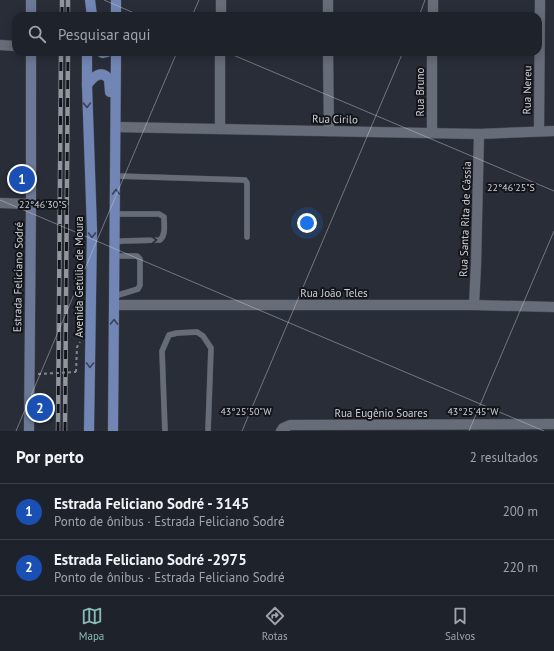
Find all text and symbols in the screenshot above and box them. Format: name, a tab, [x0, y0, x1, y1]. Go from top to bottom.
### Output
search box	[12, 12, 542, 56]
icon: search	[26, 23, 48, 45]
text: Pesquisar aqui	[58, 25, 150, 44]
street label: Rua Nereu	[520, 65, 534, 115]
street label: Rua Bruno	[413, 68, 427, 116]
one-way arrow	[83, 102, 92, 108]
street label: Rua Cirilo	[312, 112, 358, 126]
street label: Rua Santa Rita de Cássia	[456, 161, 474, 277]
pin: 1	[9, 164, 35, 194]
text: 22°46'25"S	[487, 181, 535, 194]
one-way arrow	[112, 189, 120, 195]
text: 22°46'30"S	[19, 198, 67, 211]
your location	[297, 213, 317, 233]
street label: Avenida Getúlio de Moura	[72, 216, 86, 338]
street label: Estrada Feliciano Sodré	[10, 221, 26, 332]
one-way arrow	[88, 232, 96, 238]
one-way arrow	[151, 235, 157, 244]
street label: Rua João Teles	[300, 286, 368, 300]
one-way arrow	[110, 319, 119, 325]
one-way arrow	[86, 362, 94, 368]
pin: 2	[27, 393, 53, 423]
text: 43°25'50"W	[220, 405, 272, 418]
text: 43°25'45"W	[447, 405, 499, 418]
street label: Rua Eugênio Soares	[334, 406, 428, 420]
text: Por perto	[16, 446, 84, 468]
text: 2 resultados	[470, 449, 538, 466]
text: Estrada Feliciano Sodré - 3145	[54, 494, 249, 513]
text: 1	[25, 503, 33, 520]
text: 200 m	[503, 503, 538, 520]
text: Ponto de ônibus · Estrada Feliciano Sodré	[54, 513, 285, 530]
text: Estrada Feliciano Sodré -2975	[54, 550, 247, 569]
text: 2	[25, 559, 33, 576]
text: 220 m	[503, 559, 538, 576]
text: Ponto de ônibus · Estrada Feliciano Sodré	[54, 569, 285, 586]
tab: Mapa	[79, 605, 104, 643]
tab: Rotas	[262, 605, 288, 643]
tab: Salvos	[445, 605, 475, 643]

